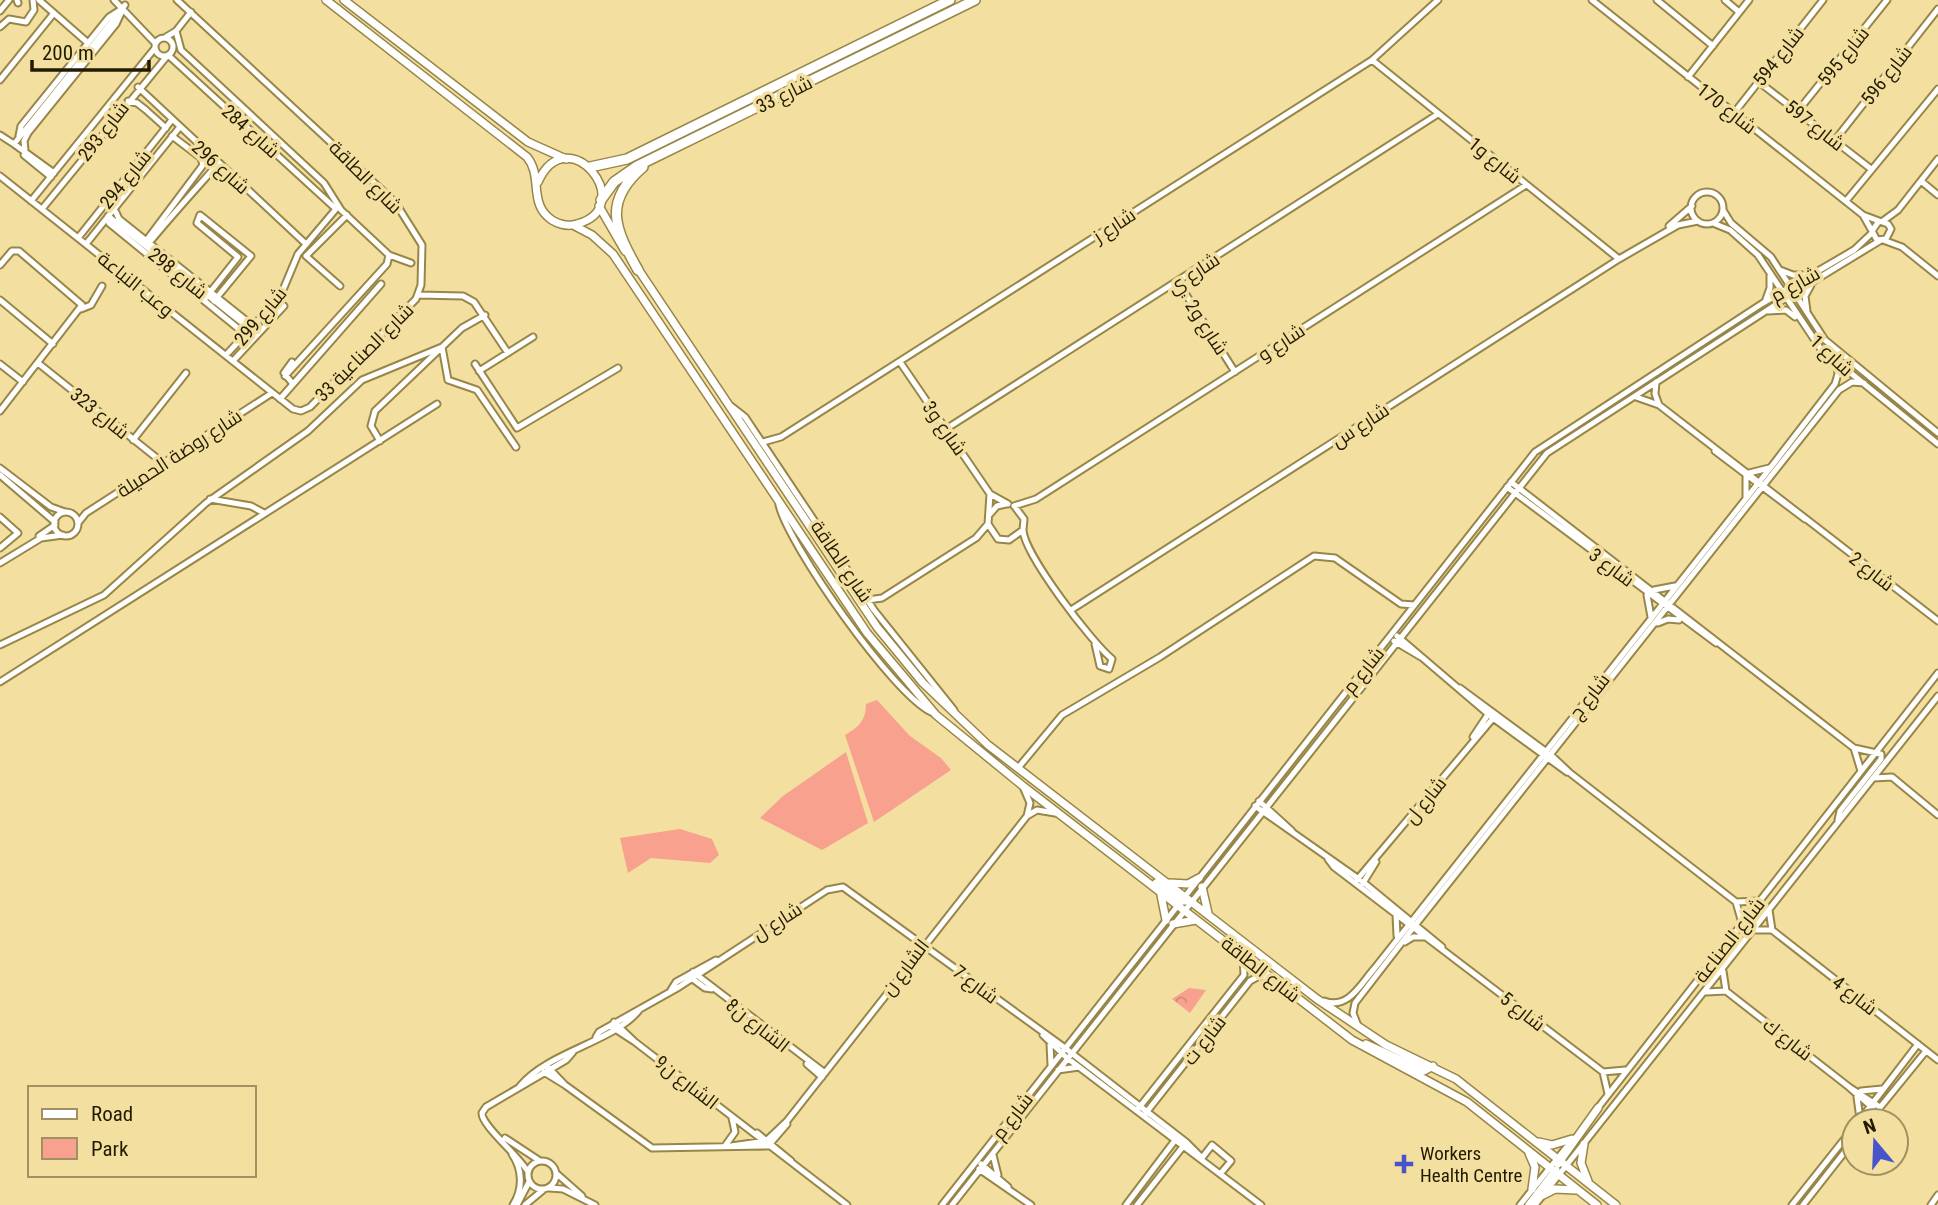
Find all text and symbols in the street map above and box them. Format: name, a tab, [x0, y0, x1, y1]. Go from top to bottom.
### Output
street label: شارع 594	[1748, 22, 1810, 92]
street label: شارع 595	[1813, 22, 1876, 92]
scale bar	[32, 28, 149, 72]
text: 200 m	[42, 41, 94, 65]
street label: شارع 596	[1856, 41, 1918, 111]
street label: شارع 33	[752, 71, 817, 120]
street label: شارع 170	[1691, 78, 1761, 140]
street label: شارع 597	[1779, 95, 1849, 157]
street label: شارع 293	[73, 97, 135, 167]
street label: شارع 284	[216, 100, 284, 165]
street label: شارع و1	[1463, 132, 1526, 190]
street label: شارع 296	[186, 136, 254, 201]
street label: شارع الطاقة	[323, 136, 407, 220]
street label: شارع 294	[95, 145, 158, 215]
street label: شارع ز	[1088, 203, 1141, 250]
street label: شارع 298	[142, 243, 212, 306]
street label: وعب النباعة	[93, 247, 178, 322]
street label: شارع ي	[1163, 248, 1226, 301]
street label: شارع م	[1766, 262, 1825, 309]
street label: شارع 299	[229, 282, 293, 352]
street label: شارع و2	[1179, 295, 1233, 360]
street label: شارع الصناعية 33	[310, 298, 420, 408]
street label: شارع و	[1253, 319, 1310, 368]
street label: شارع 1	[1804, 330, 1858, 382]
street label: شارع 323	[64, 383, 134, 446]
street label: شارع و3	[916, 397, 971, 461]
street label: شارع س	[1327, 398, 1395, 454]
street label: شارع روضة الحميلة	[112, 404, 247, 504]
street label: شارع الطاقة	[804, 516, 877, 608]
street label: شارع 3	[1583, 543, 1639, 593]
street label: شارع 2	[1843, 547, 1899, 598]
street label: شارع م	[1338, 642, 1391, 699]
street label: شارع ج	[1564, 669, 1616, 725]
street label: شارع ل	[1400, 772, 1453, 830]
street label: شارع الصناعة	[1689, 893, 1771, 988]
street label: شارع ل	[748, 897, 807, 947]
street label: شارع الطاقة	[1215, 931, 1305, 1009]
street label: الشارع ن	[877, 935, 936, 1001]
street label: شارع 7	[947, 960, 1003, 1010]
street label: شارع 4	[1826, 971, 1882, 1022]
street label: شارع 5	[1494, 987, 1550, 1038]
street label: الشارع ن8	[720, 993, 794, 1059]
street label: شارع ت	[1178, 1011, 1232, 1071]
street label: شارع ك	[1757, 1013, 1817, 1067]
street label: الشارع ن9	[649, 1050, 723, 1116]
legend	[28, 1086, 256, 1177]
street label: شارع م	[987, 1088, 1039, 1146]
text: Road	[91, 1102, 133, 1126]
north arrow	[1840, 1107, 1910, 1177]
text: N	[1860, 1114, 1879, 1139]
text: Park	[91, 1137, 129, 1161]
place label: Workers Health Centre	[1420, 1142, 1522, 1187]
marker: Workers Health Centre	[1394, 1154, 1414, 1174]

